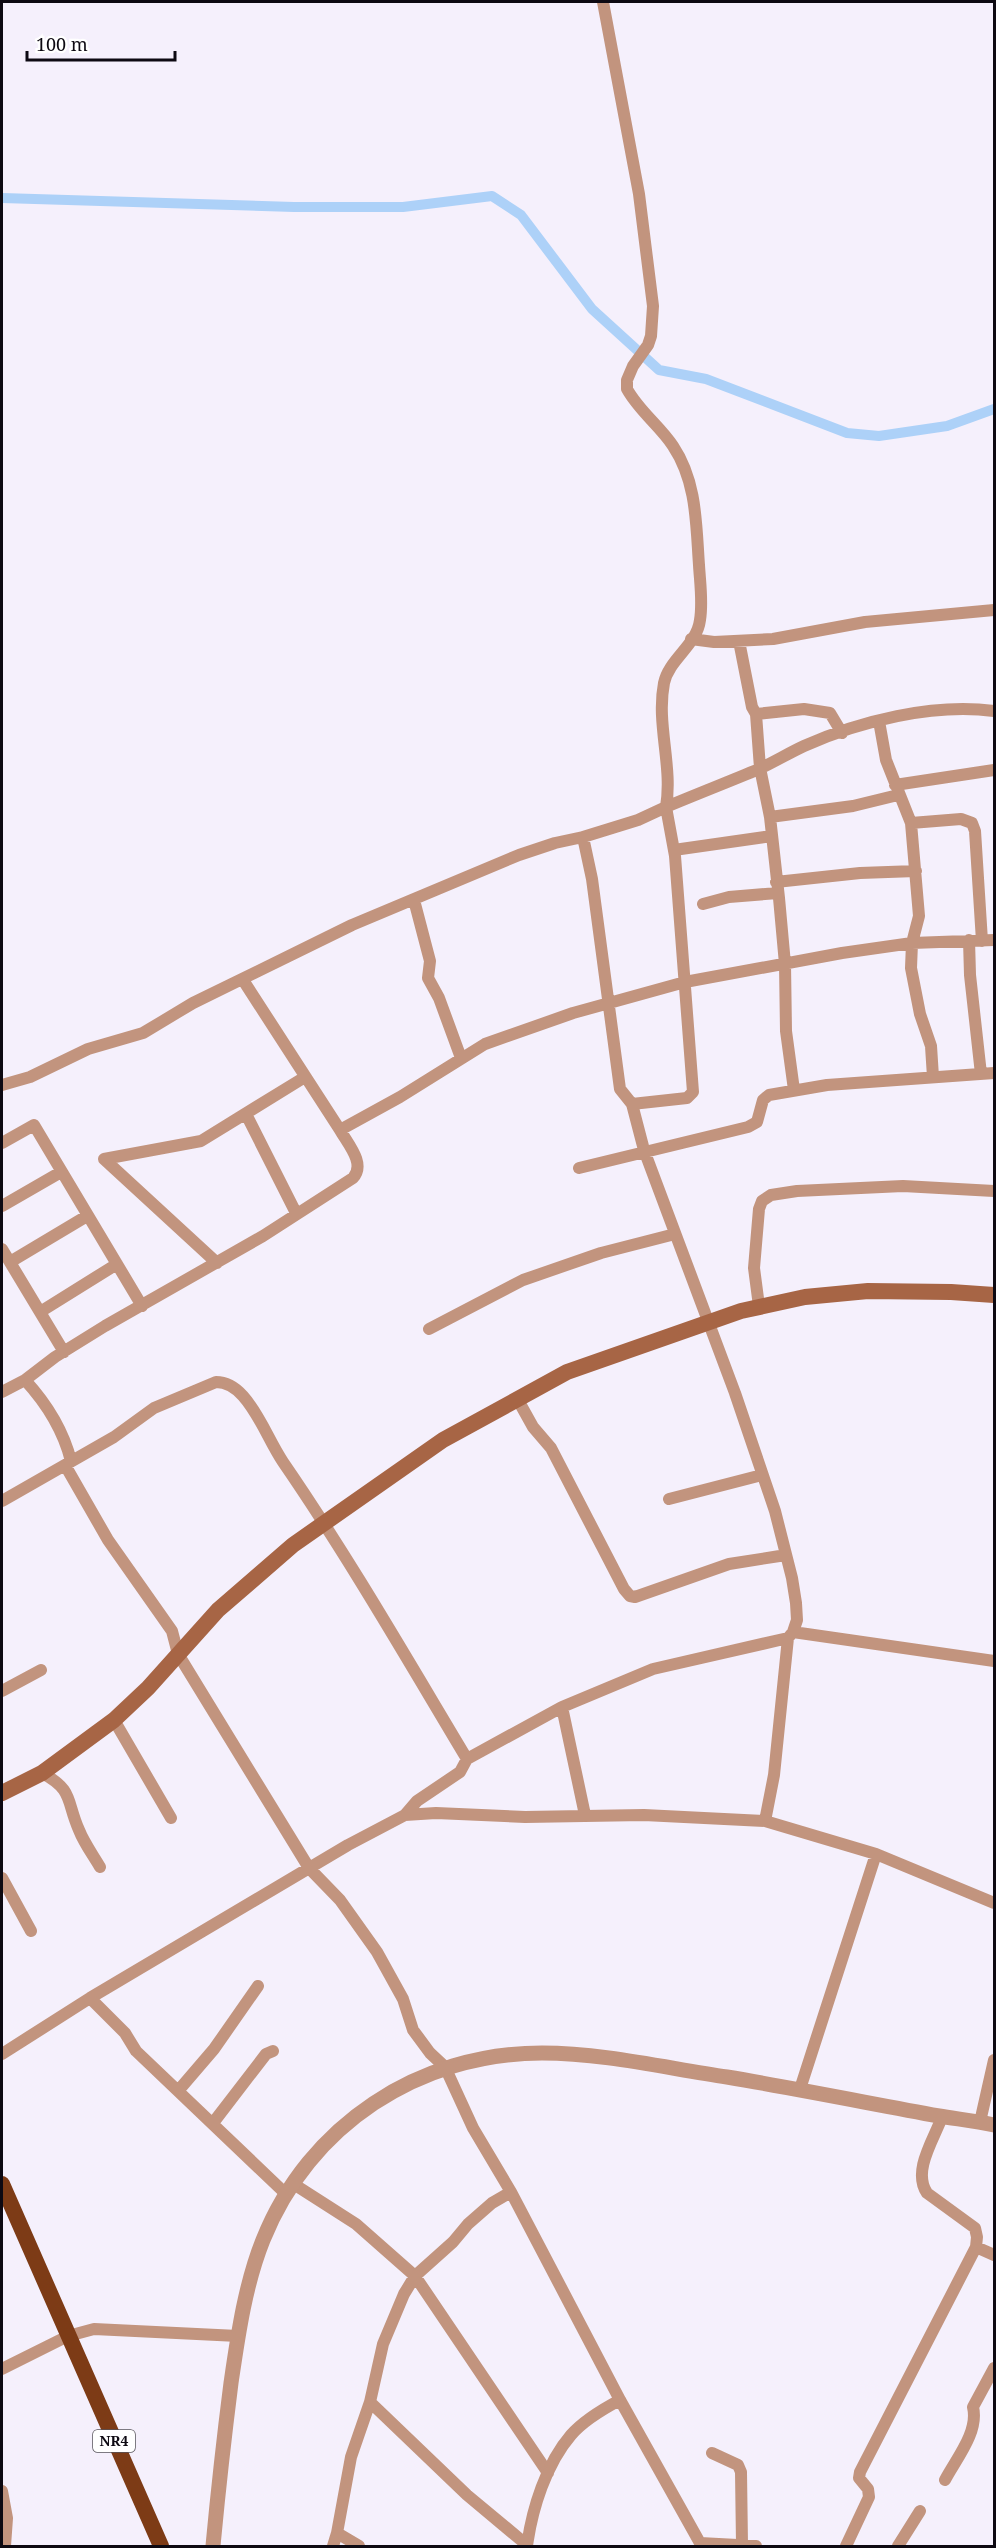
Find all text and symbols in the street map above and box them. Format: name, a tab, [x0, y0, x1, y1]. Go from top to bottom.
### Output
scale bar	[27, 24, 176, 62]
text: 100 m	[36, 32, 88, 56]
road number: NR4	[93, 2430, 135, 2452]

